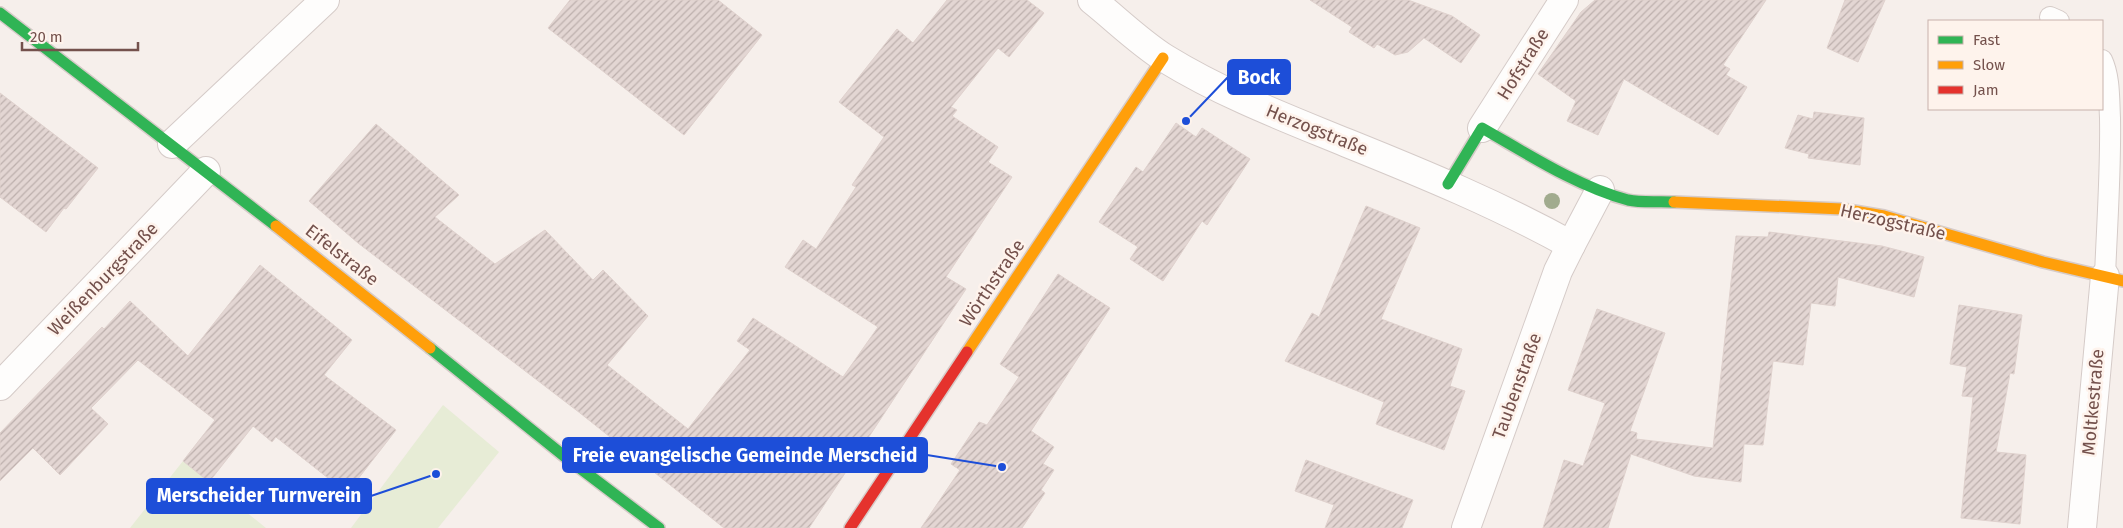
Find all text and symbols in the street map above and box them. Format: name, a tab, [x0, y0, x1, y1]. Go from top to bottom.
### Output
scale bar	[22, 20, 139, 52]
legend	[1928, 20, 2103, 110]
street label: Hofstraße	[1492, 24, 1554, 104]
text: 20 m	[30, 28, 63, 46]
text: Fast	[1973, 31, 2000, 49]
text: Slow	[1973, 56, 2005, 74]
callout: Bock	[1228, 60, 1290, 94]
text: Bock	[1238, 66, 1281, 89]
text: Jam	[1973, 81, 1999, 99]
street label: Herzogstraße	[1263, 100, 1371, 160]
street label: Herzogstraße	[1838, 199, 1948, 245]
street label: Weißenburgstraße	[43, 218, 163, 340]
street label: Eifelstraße	[301, 220, 383, 290]
street label: Wörthstraße	[955, 235, 1029, 331]
street label: Taubenstraße	[1488, 330, 1546, 442]
street label: Moltkestraße	[2077, 348, 2109, 456]
callout: Freie evangelische Gemeinde Merscheid	[563, 438, 927, 472]
text: Freie evangelische Gemeinde Merscheid	[573, 444, 917, 467]
callout: Merscheider Turnverein	[147, 479, 371, 513]
text: Merscheider Turnverein	[157, 484, 361, 507]

